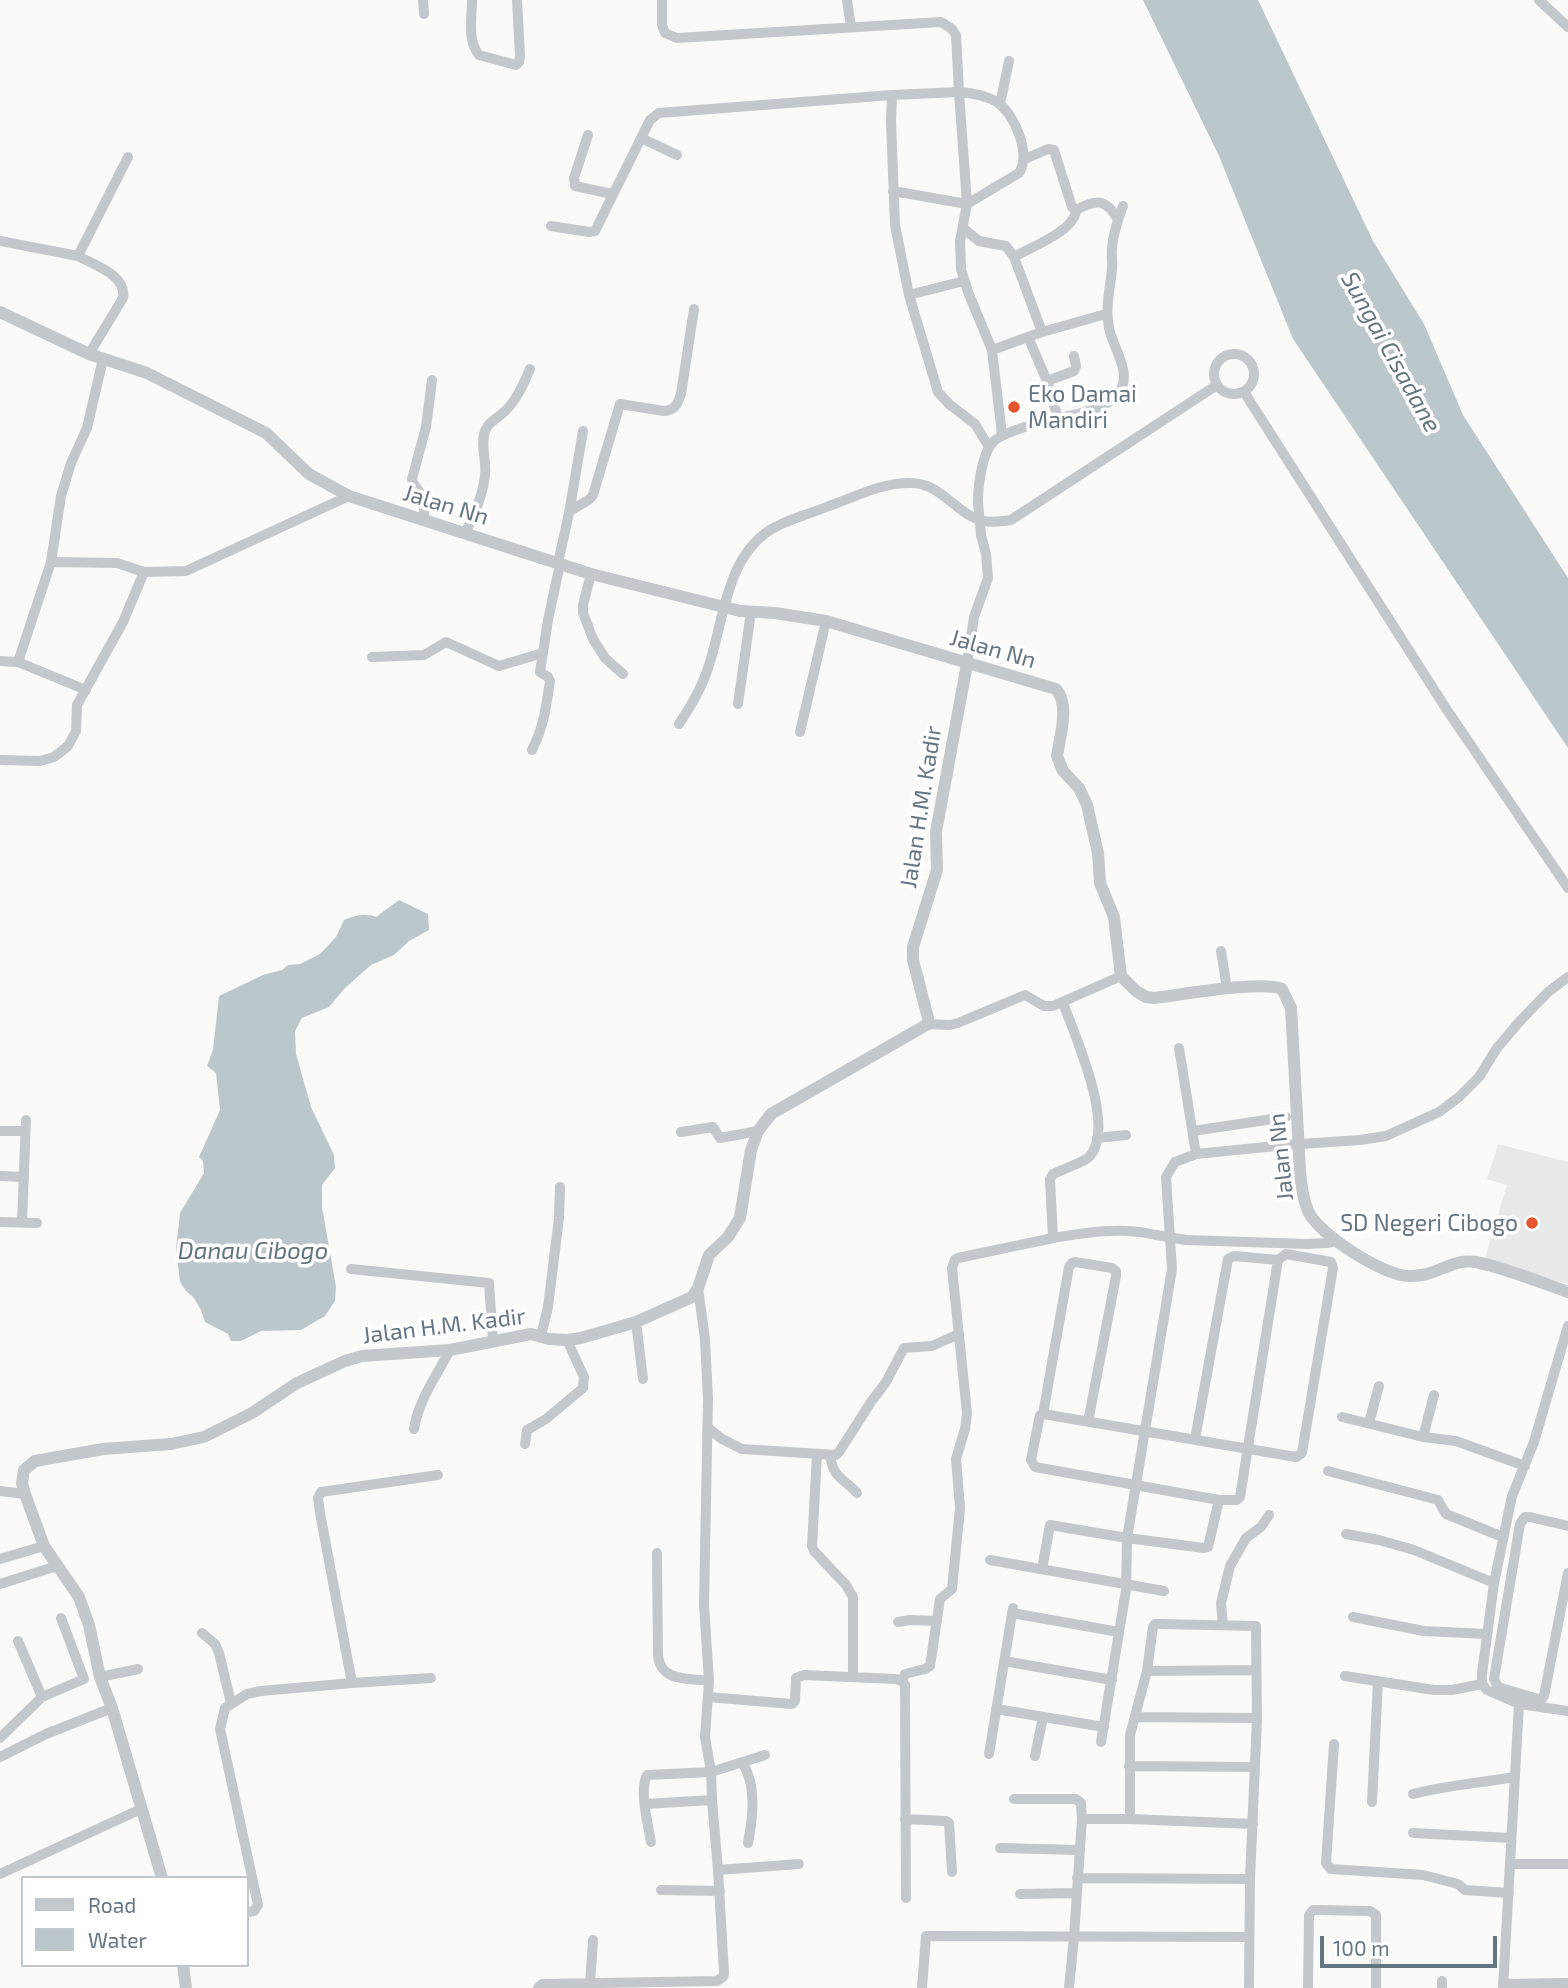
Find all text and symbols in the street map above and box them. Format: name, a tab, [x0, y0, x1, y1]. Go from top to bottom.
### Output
water label: Sungai Cisadane	[1335, 267, 1447, 437]
place label: Eko Damai Mandiri	[1028, 380, 1137, 434]
marker: Eko Damai Mandiri	[1006, 399, 1022, 415]
street label: Jalan Nn	[400, 479, 492, 531]
street label: Jalan Nn	[947, 624, 1039, 674]
street label: Jalan H.M. Kadir	[895, 724, 947, 890]
street label: Jalan Nn	[1263, 1112, 1299, 1202]
place label: SD Negeri Cibogo	[1340, 1209, 1518, 1237]
marker: SD Negeri Cibogo	[1524, 1215, 1540, 1231]
water label: Danau Cibogo	[178, 1237, 328, 1265]
street label: Jalan H.M. Kadir	[361, 1302, 527, 1350]
legend	[21, 1876, 248, 1967]
text: Road	[88, 1892, 136, 1917]
scale bar	[1323, 1922, 1500, 1966]
text: Water	[88, 1927, 147, 1952]
text: 100 m	[1333, 1935, 1390, 1960]

